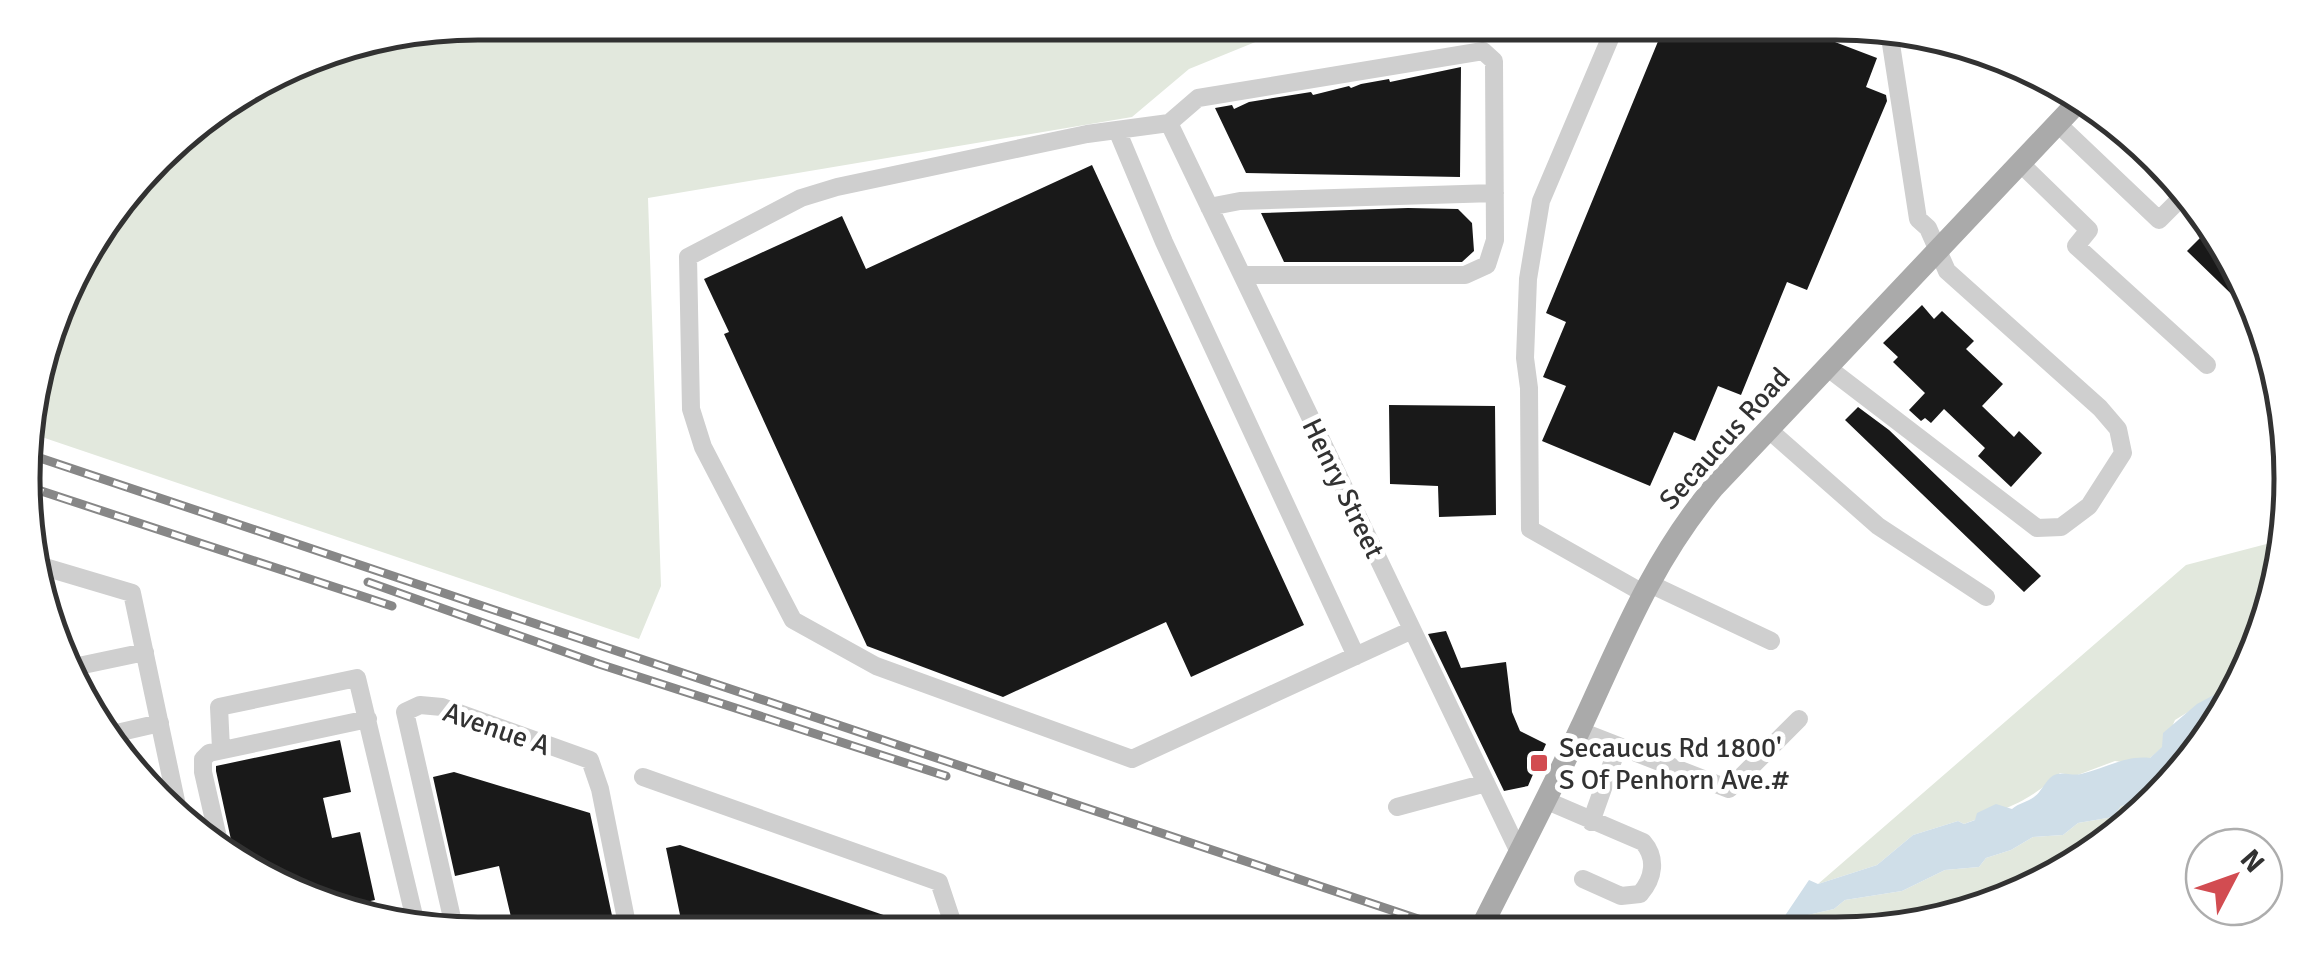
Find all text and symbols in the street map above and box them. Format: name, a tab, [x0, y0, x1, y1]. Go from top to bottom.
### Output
street label: Secaucus Road	[1652, 361, 1797, 517]
street label: Henry Street	[1295, 413, 1392, 564]
street label: Avenue A	[439, 695, 555, 763]
place label: Secaucus Rd 1800' S Of Penhorn Ave.#	[1559, 731, 1789, 797]
marker: Secaucus Rd 1800' S Of Penhorn Ave.#	[1528, 752, 1550, 774]
north arrow	[2184, 827, 2284, 927]
text: N	[2233, 843, 2271, 880]

